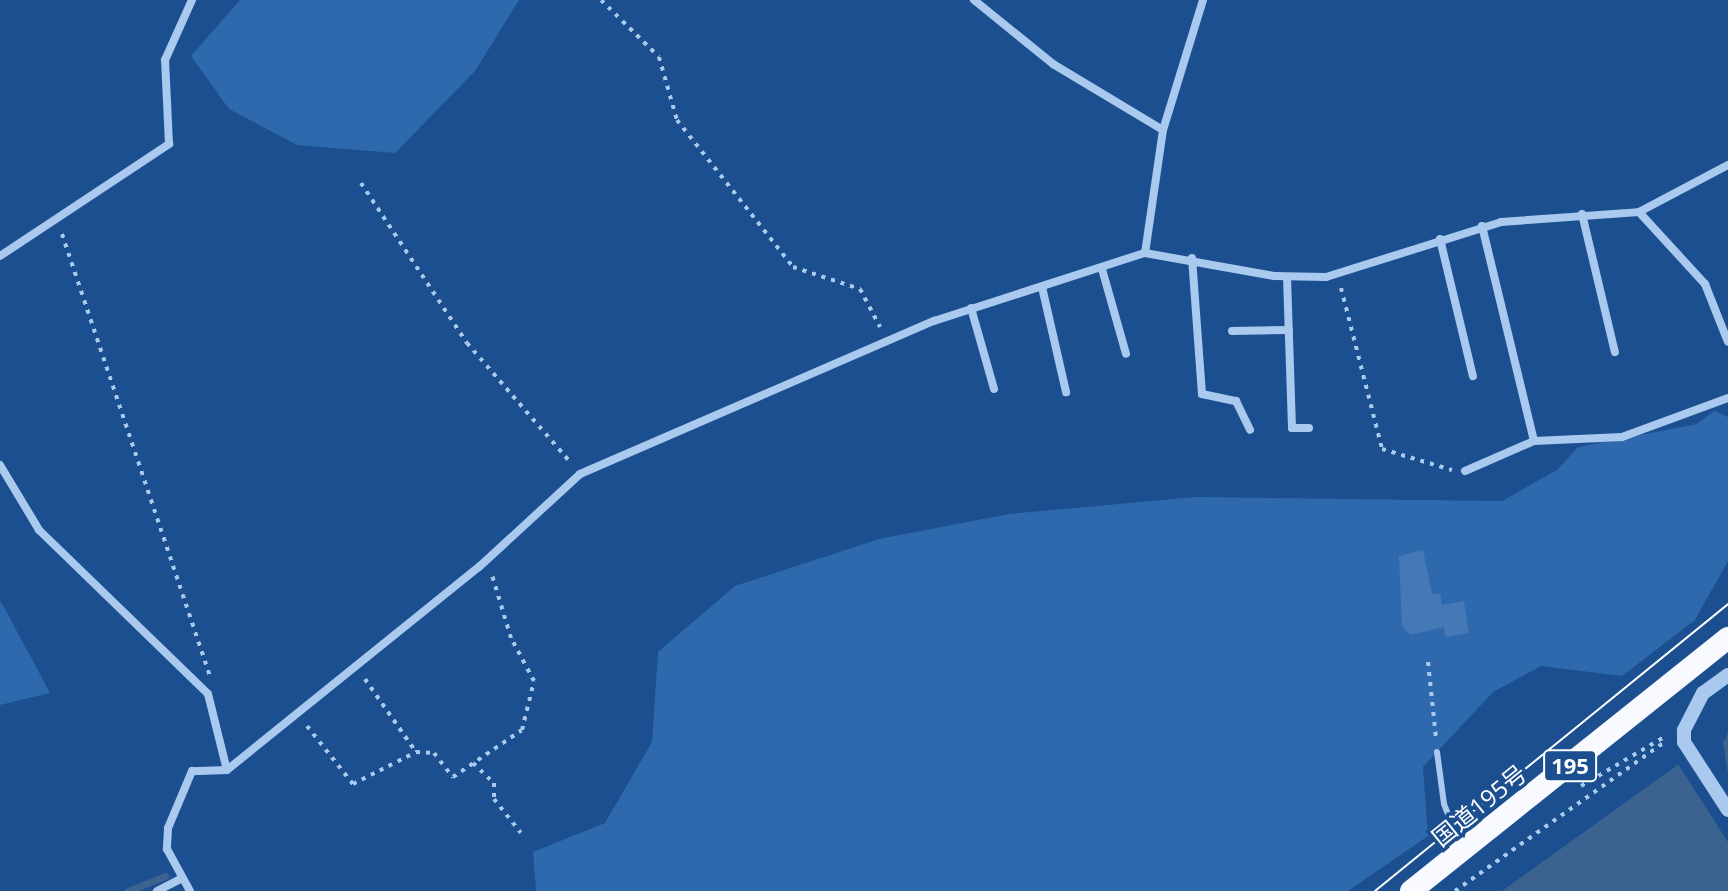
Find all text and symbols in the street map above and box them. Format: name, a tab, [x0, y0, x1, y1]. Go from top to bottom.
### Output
road number: 195	[1542, 748, 1598, 784]
street label: 国道195号	[1426, 758, 1532, 852]

